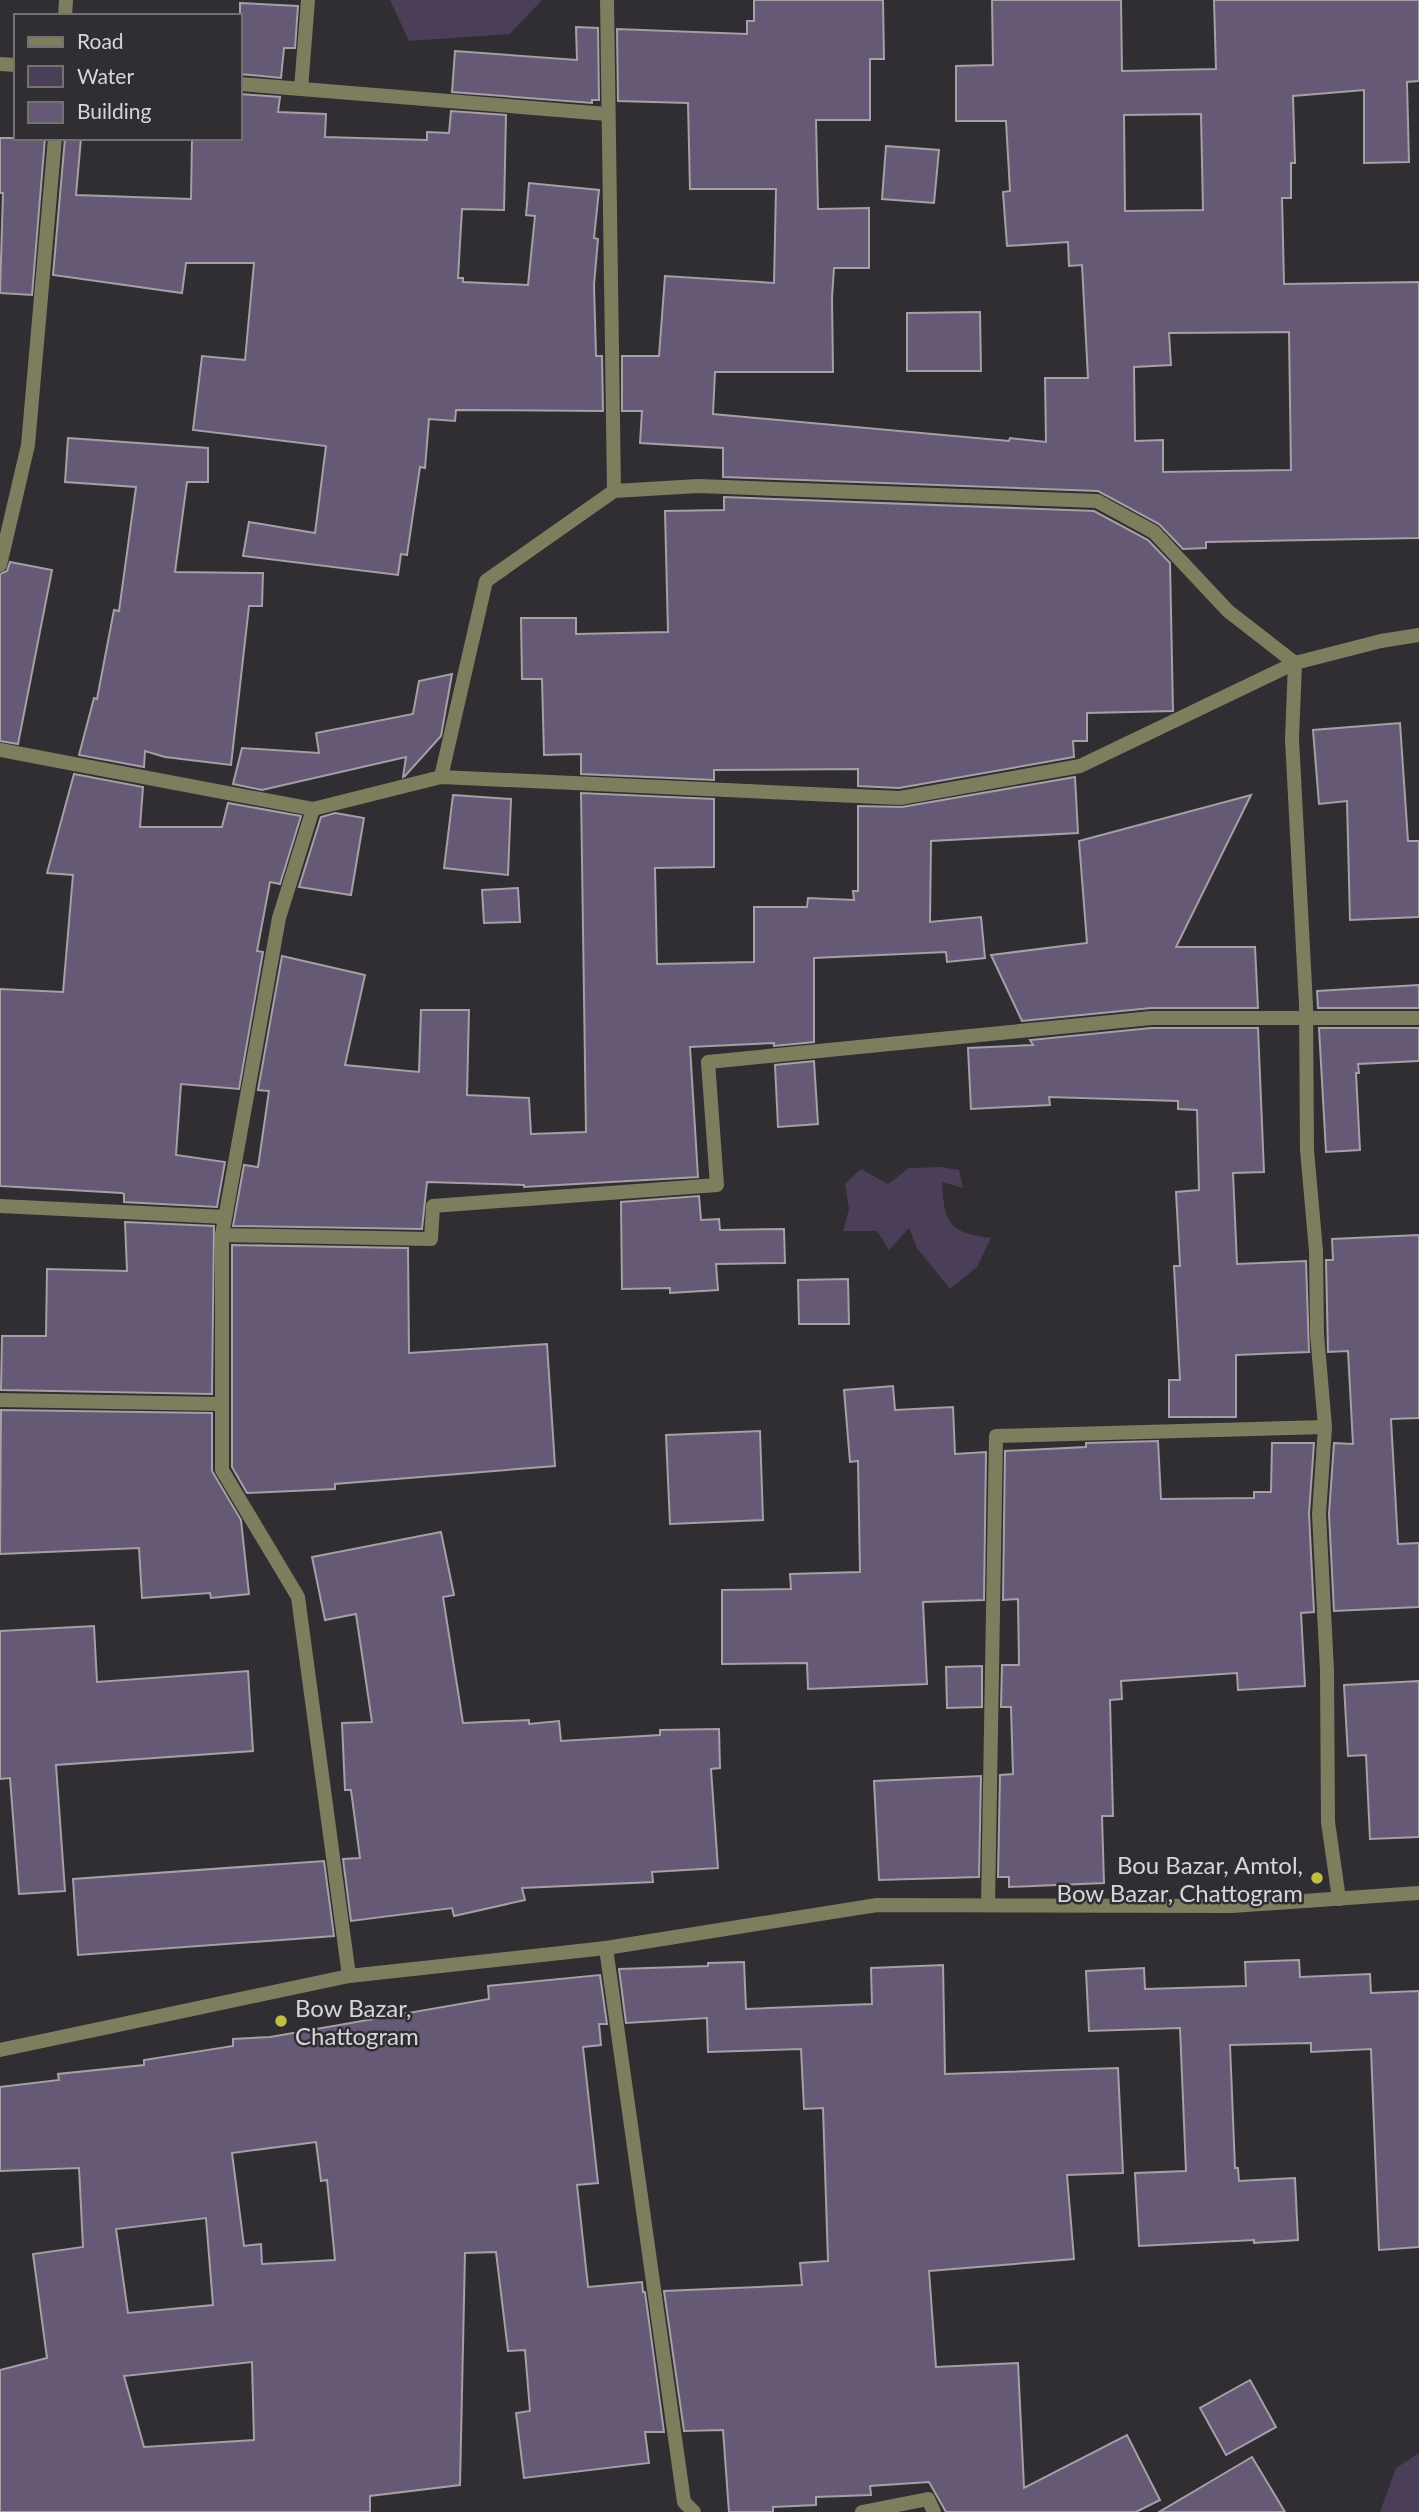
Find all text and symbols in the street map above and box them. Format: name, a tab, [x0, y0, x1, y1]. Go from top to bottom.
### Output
legend	[14, 14, 242, 140]
text: Road	[77, 28, 124, 53]
text: Water	[77, 63, 134, 88]
text: Building	[77, 98, 152, 123]
place label: Bou Bazar, Amtol, Bow Bazar, Chattogram	[1057, 1850, 1303, 1907]
marker: Bou Bazar, Amtol, Bow Bazar, Chattogram	[1309, 1870, 1325, 1886]
place label: Bow Bazar, Chattogram	[295, 1993, 419, 2050]
marker: Bow Bazar, Chattogram	[273, 2013, 289, 2029]

